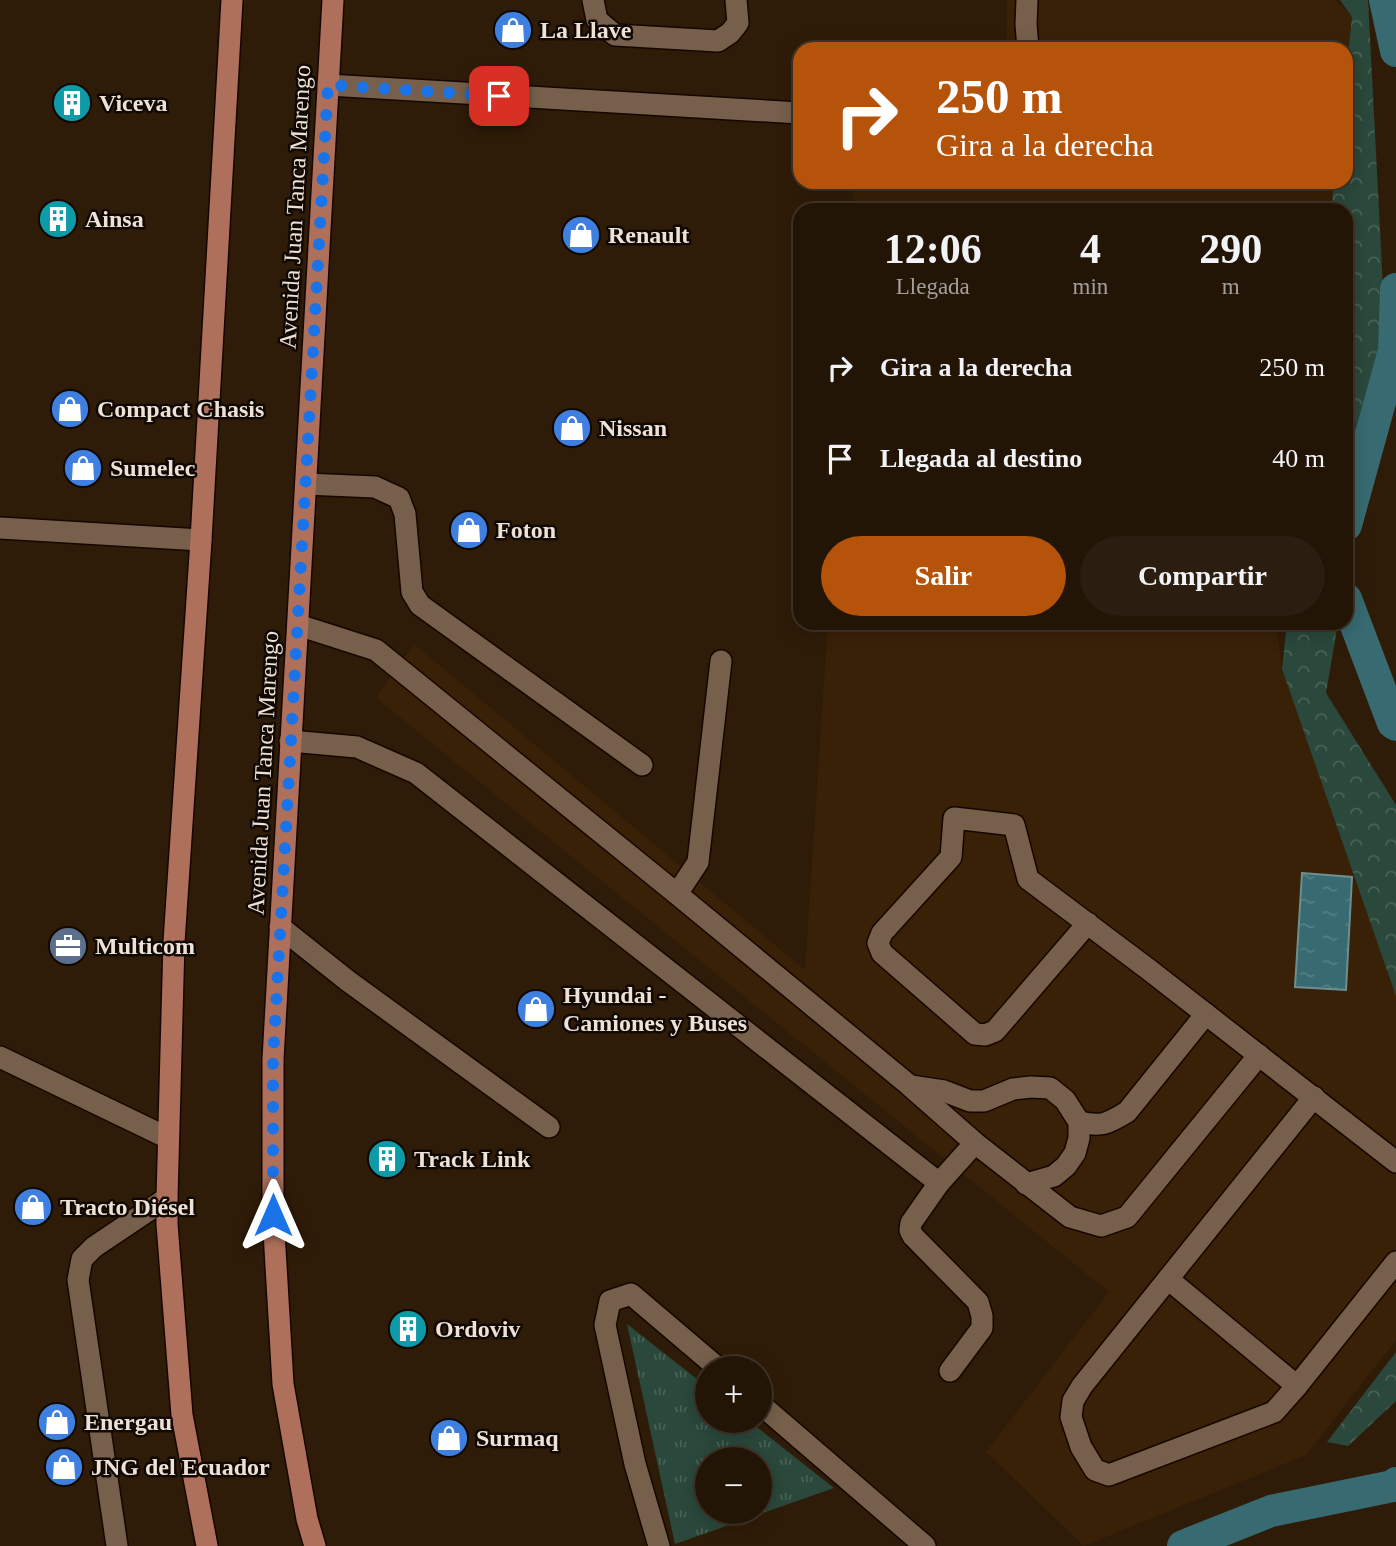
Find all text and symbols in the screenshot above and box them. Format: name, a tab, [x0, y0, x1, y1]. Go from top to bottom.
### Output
shop icon: La Llave	[492, 9, 534, 51]
place label: La Llave	[540, 17, 632, 43]
street label: Avenida Juan Tanca Marengo	[275, 64, 315, 350]
pin	[469, 66, 529, 126]
text: 250 m	[936, 69, 1063, 124]
icon: right	[821, 70, 912, 161]
icon: arrive	[480, 77, 518, 115]
building icon: Viceva	[51, 82, 93, 124]
place label: Viceva	[99, 90, 167, 116]
text: Gira a la derecha	[936, 127, 1154, 163]
building icon: Ainsa	[37, 198, 79, 240]
place label: Ainsa	[85, 206, 144, 232]
shop icon: Renault	[560, 214, 602, 256]
place label: Renault	[608, 222, 689, 248]
text: 12:06	[884, 226, 982, 272]
text: 4	[1080, 226, 1101, 272]
text: 290	[1199, 226, 1262, 272]
text: Llegada	[896, 274, 970, 299]
text: min	[1073, 274, 1108, 299]
text: m	[1222, 274, 1240, 299]
icon: right	[821, 349, 859, 387]
text: Gira a la derecha	[880, 353, 1072, 382]
text: 250 m	[1259, 353, 1325, 382]
shop icon: Compact Chasis	[49, 388, 91, 430]
place label: Compact Chasis	[97, 396, 264, 422]
shop icon: Nissan	[551, 407, 593, 449]
place label: Nissan	[599, 415, 667, 441]
icon: arrive	[821, 440, 859, 478]
text: Llegada al destino	[880, 444, 1082, 473]
text: 40 m	[1272, 444, 1325, 473]
shop icon: Sumelec	[62, 447, 104, 489]
place label: Sumelec	[110, 455, 196, 481]
shop icon: Foton	[448, 509, 490, 551]
place label: Foton	[496, 517, 556, 543]
button: Salir	[821, 536, 1066, 616]
button: Compartir	[1080, 536, 1325, 616]
street label: Avenida Juan Tanca Marengo	[243, 630, 283, 916]
office icon: Multicom	[47, 925, 89, 967]
place label: Multicom	[95, 933, 195, 959]
place label: Hyundai - Camiones y Buses	[563, 982, 747, 1036]
shop icon: Hyundai - Camiones y Buses	[515, 988, 557, 1030]
building icon: Track Link	[366, 1138, 408, 1180]
place label: Track Link	[414, 1146, 531, 1172]
position arrow	[236, 1178, 310, 1252]
shop icon: Tracto Diésel	[12, 1186, 54, 1228]
place label: Tracto Diésel	[60, 1194, 195, 1220]
building icon: Ordoviv	[387, 1308, 429, 1350]
place label: Ordoviv	[435, 1316, 520, 1342]
map controls	[695, 1356, 772, 1524]
button: +	[695, 1356, 772, 1433]
shop icon: Energau	[36, 1401, 78, 1443]
place label: Energau	[84, 1409, 172, 1435]
shop icon: Surmaq	[428, 1417, 470, 1459]
place label: Surmaq	[476, 1425, 559, 1451]
shop icon: JNG del Ecuador	[43, 1446, 85, 1488]
button: −	[695, 1447, 772, 1524]
place label: JNG del Ecuador	[91, 1454, 270, 1480]

